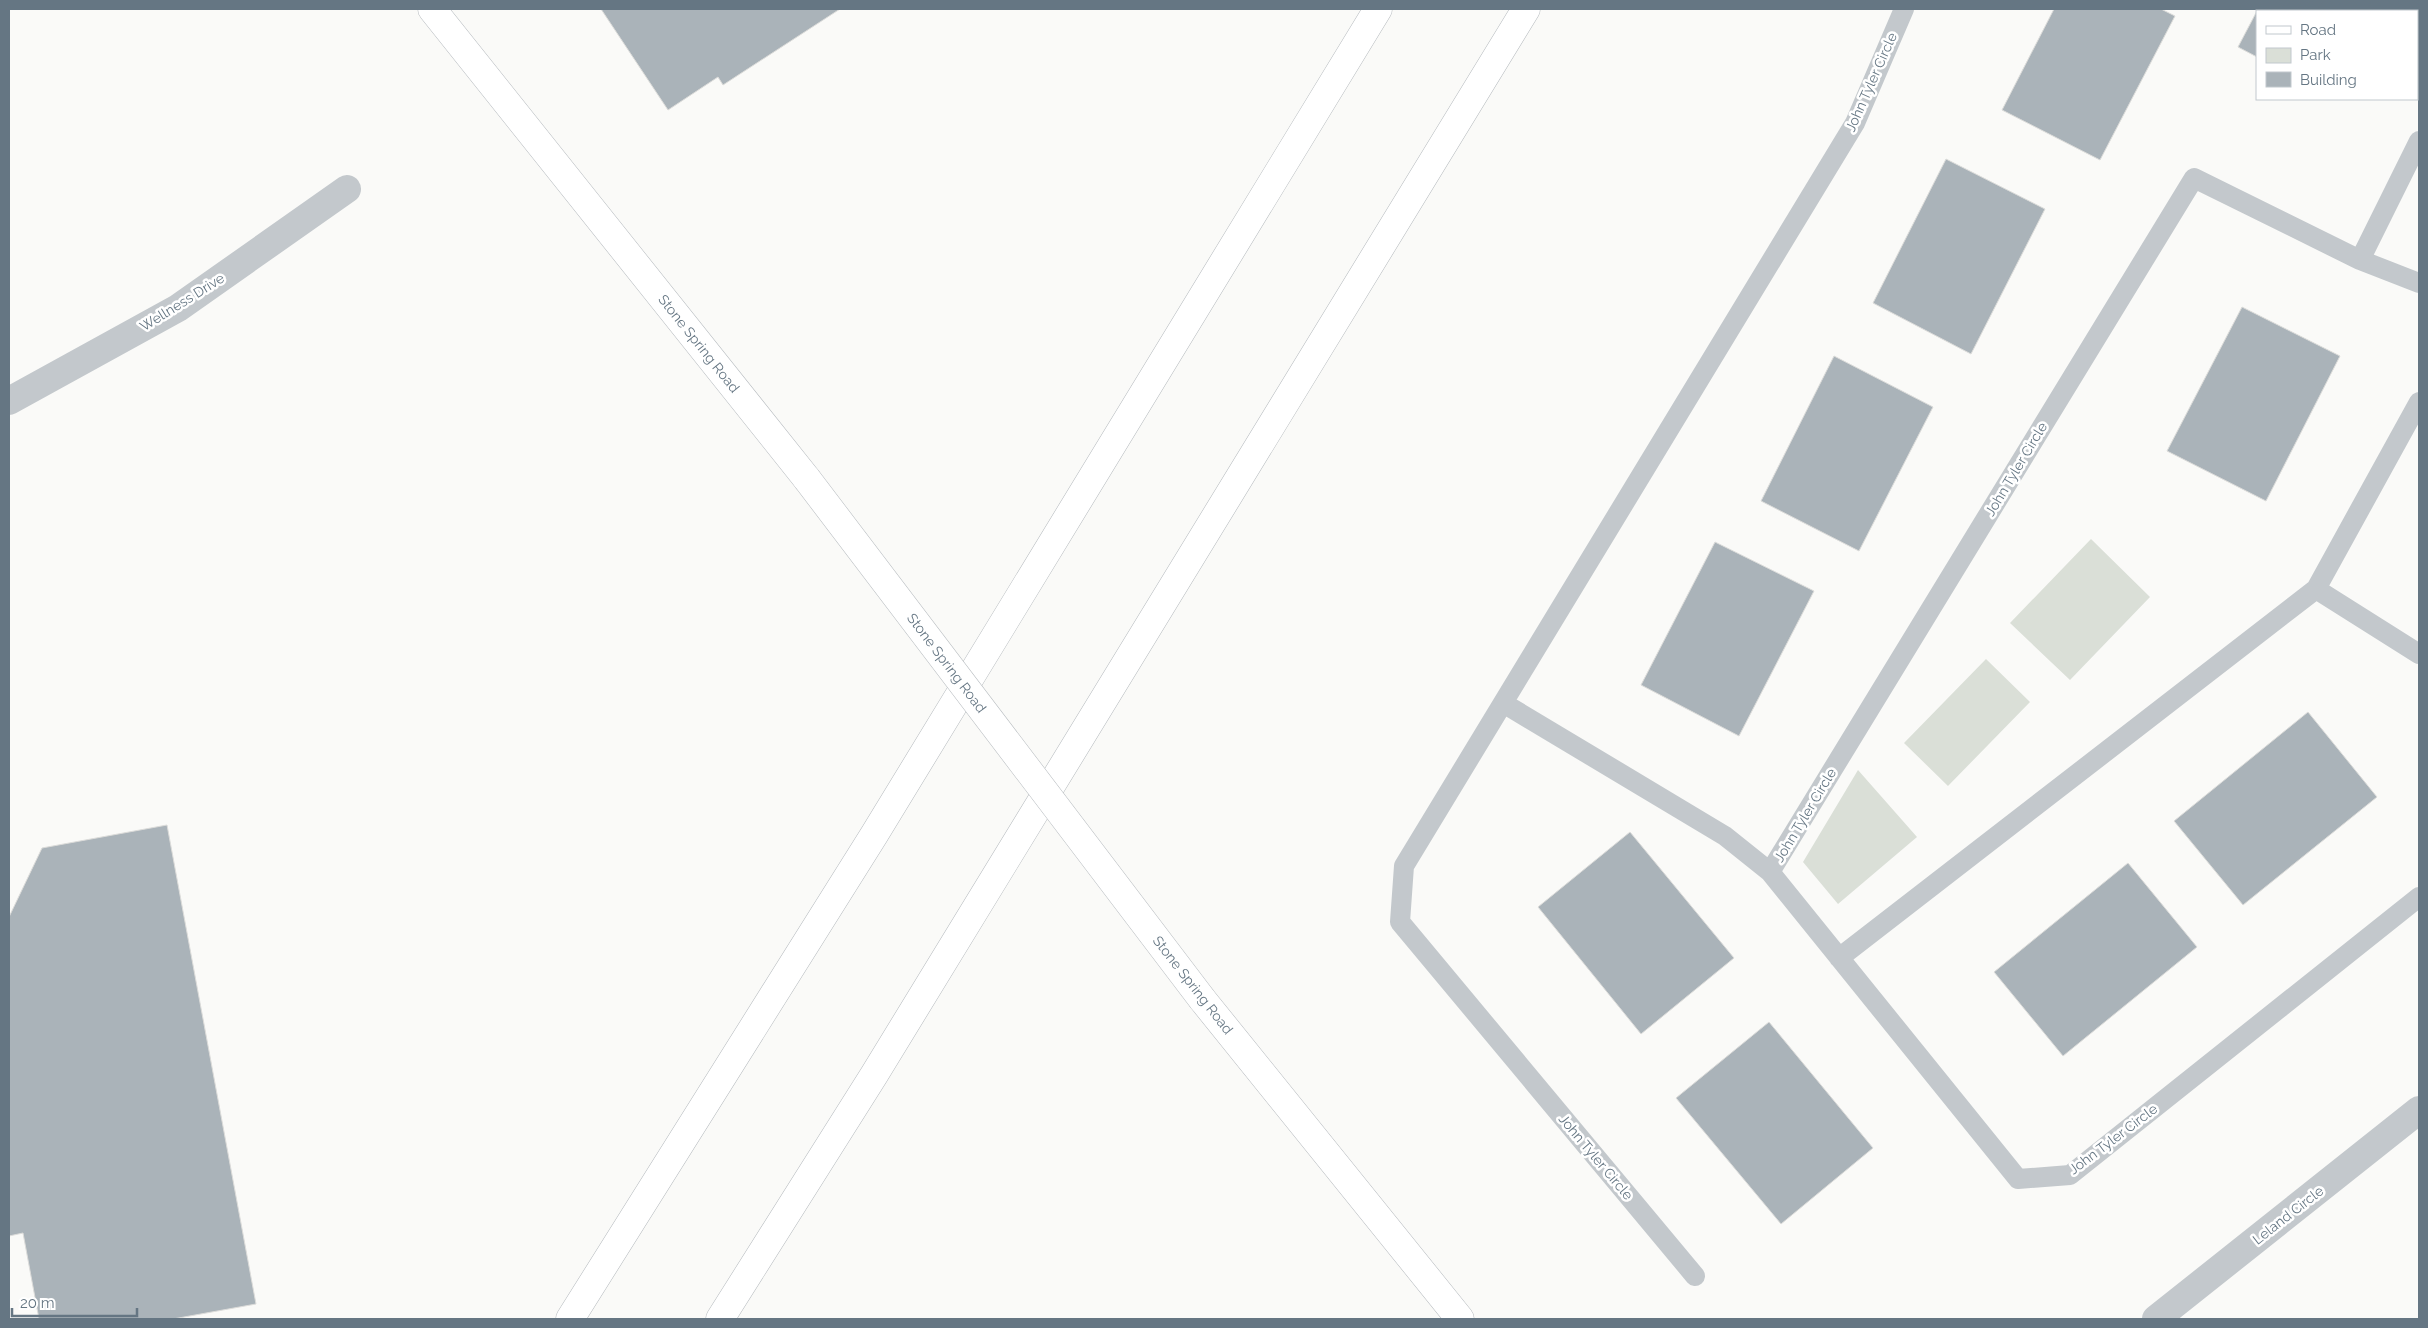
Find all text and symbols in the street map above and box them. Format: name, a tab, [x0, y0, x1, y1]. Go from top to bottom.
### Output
legend	[2256, 10, 2418, 100]
text: Road	[2300, 21, 2336, 39]
street label: John Tyler Circle	[1842, 30, 1900, 134]
text: Park	[2300, 46, 2331, 64]
text: Building	[2300, 71, 2357, 89]
street label: Wellness Drive	[137, 270, 227, 334]
street label: Stone Spring Road	[655, 292, 743, 396]
street label: John Tyler Circle	[1982, 419, 2050, 519]
street label: Stone Spring Road	[904, 610, 990, 716]
street label: John Tyler Circle	[1771, 765, 1839, 865]
street label: Stone Spring Road	[1150, 933, 1236, 1037]
street label: John Tyler Circle	[2066, 1101, 2160, 1177]
street label: John Tyler Circle	[1556, 1111, 1636, 1203]
street label: Leland Circle	[2250, 1182, 2326, 1248]
scale bar	[12, 1286, 138, 1318]
text: 20 m	[20, 1294, 55, 1312]

